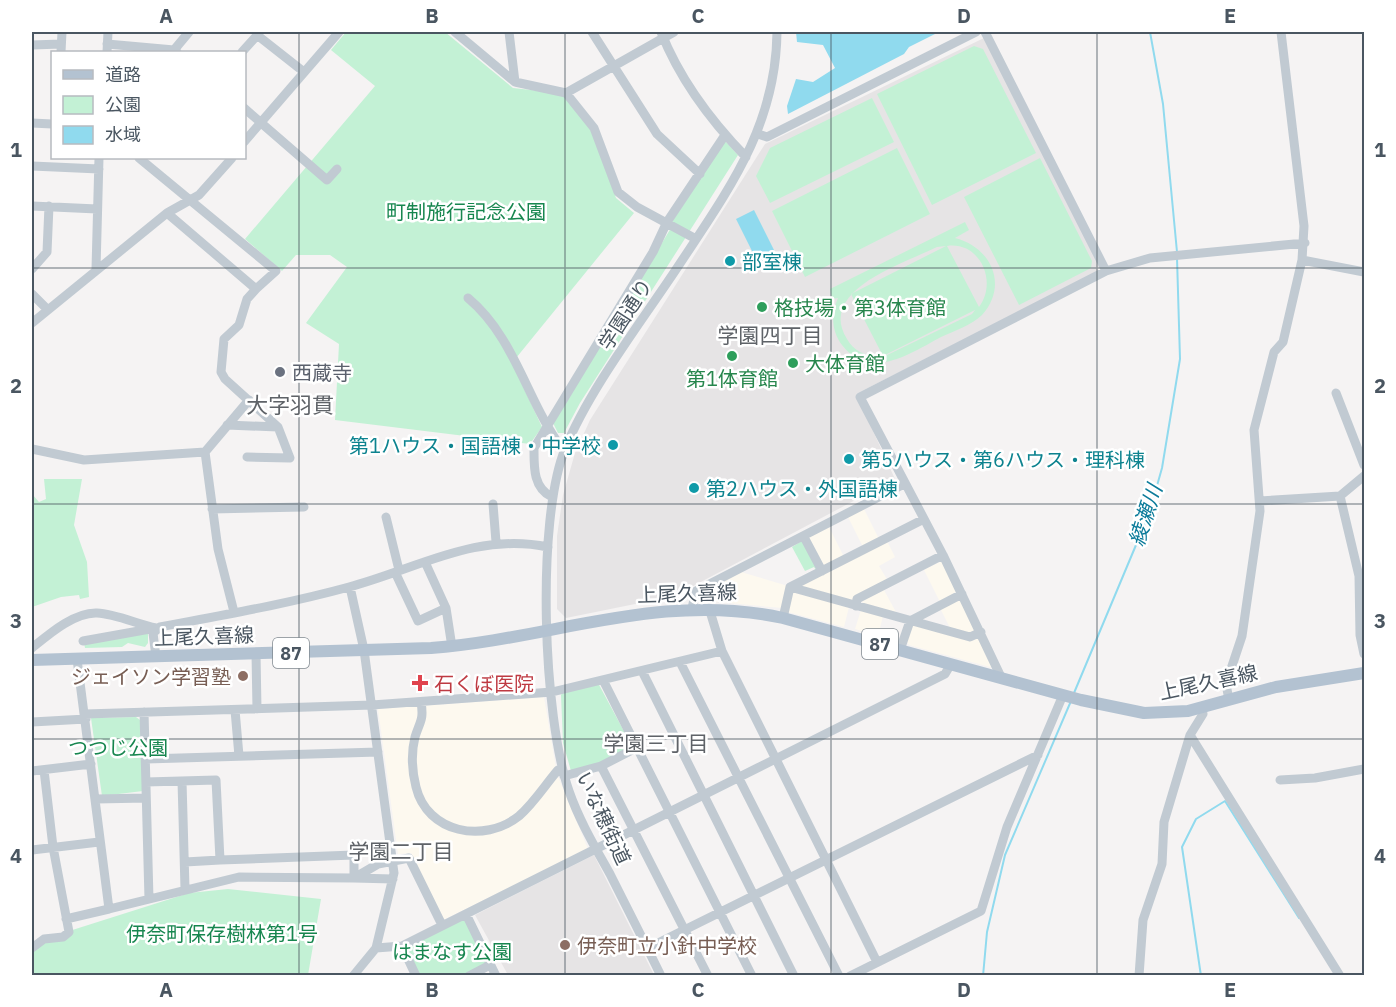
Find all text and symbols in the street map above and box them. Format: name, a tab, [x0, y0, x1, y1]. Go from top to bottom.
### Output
text: A	[159, 2, 173, 29]
text: B	[425, 2, 439, 29]
text: C	[691, 2, 705, 29]
text: D	[957, 2, 971, 29]
text: E	[1224, 2, 1236, 29]
legend	[51, 51, 246, 159]
text: 道路	[105, 63, 141, 86]
text: 公園	[105, 93, 141, 116]
text: 水域	[105, 123, 141, 146]
text: 1	[10, 136, 22, 163]
text: 1	[1374, 136, 1386, 163]
park label: 町制施行記念公園	[386, 198, 546, 225]
place label: 部室棟	[742, 248, 802, 275]
marker: 部室棟	[723, 254, 737, 268]
street label: 学園通り	[592, 273, 658, 355]
place label: 格技場・第3体育館	[774, 294, 946, 321]
marker: 格技場・第3体育館	[755, 300, 769, 314]
district label: 学園四丁目	[718, 321, 823, 349]
marker: 第1体育館	[725, 349, 739, 363]
place label: 大体育館	[805, 350, 885, 377]
marker: 大体育館	[786, 356, 800, 370]
place label: 西蔵寺	[292, 359, 352, 386]
marker: 西蔵寺	[273, 365, 287, 379]
place label: 第1体育館	[686, 365, 778, 392]
text: 2	[10, 372, 22, 399]
text: 2	[1374, 372, 1386, 399]
district label: 大字羽貫	[246, 390, 334, 419]
place label: 第1ハウス・国語棟・中学校	[349, 432, 601, 459]
marker: 第1ハウス・国語棟・中学校	[606, 438, 620, 452]
place label: 第5ハウス・第6ハウス・理科棟	[861, 446, 1145, 473]
marker: 第5ハウス・第6ハウス・理科棟	[842, 452, 856, 466]
place label: 第2ハウス・外国語棟	[706, 475, 898, 502]
water label: 綾瀬川	[1122, 479, 1169, 549]
marker: 第2ハウス・外国語棟	[687, 481, 701, 495]
street label: 上尾久喜線	[637, 578, 737, 608]
text: 3	[10, 607, 22, 634]
text: 3	[1374, 607, 1386, 634]
street label: 上尾久喜線	[154, 621, 254, 651]
road number: 87	[862, 629, 898, 659]
road number: 87	[273, 638, 309, 668]
street label: 上尾久喜線	[1156, 658, 1260, 706]
place label: ジェイソン学習塾	[71, 663, 231, 690]
marker: ジェイソン学習塾	[236, 669, 250, 683]
place label: 石くぼ医院	[434, 670, 534, 697]
marker: 石くぼ医院	[411, 674, 429, 692]
district label: 学園三丁目	[604, 729, 709, 757]
park label: つつじ公園	[68, 734, 168, 761]
street label: いな穂街道	[571, 767, 637, 869]
district label: 学園二丁目	[349, 837, 454, 865]
text: 4	[10, 842, 22, 869]
text: 4	[1374, 842, 1386, 869]
park label: 伊奈町保存樹林第1号	[126, 920, 318, 947]
place label: 伊奈町立小針中学校	[577, 932, 757, 959]
park label: はまなす公園	[392, 938, 512, 965]
marker: 伊奈町立小針中学校	[558, 938, 572, 952]
text: A	[159, 976, 173, 1003]
text: B	[425, 976, 439, 1003]
text: C	[691, 976, 705, 1003]
text: D	[957, 976, 971, 1003]
text: E	[1224, 976, 1236, 1003]

